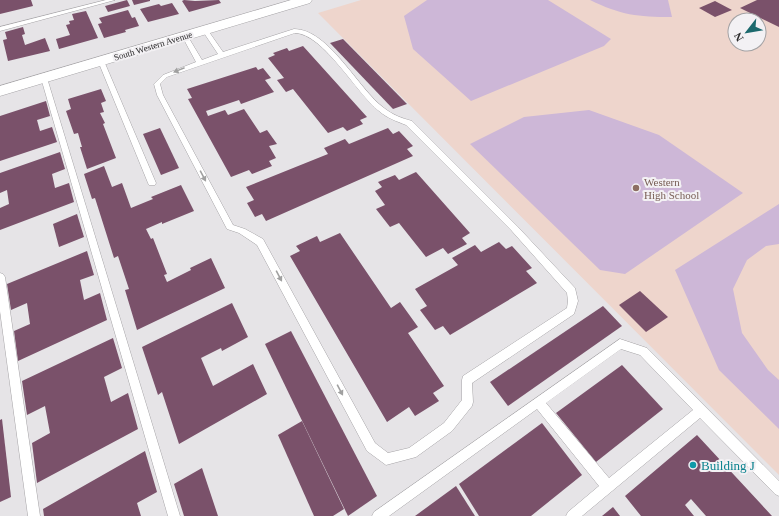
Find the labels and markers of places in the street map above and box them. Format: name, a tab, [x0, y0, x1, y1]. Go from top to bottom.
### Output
place label: Western High School	[644, 176, 699, 201]
marker: Western High School	[631, 183, 641, 193]
place label: Building J	[701, 458, 755, 473]
marker: Building J	[688, 460, 698, 470]

